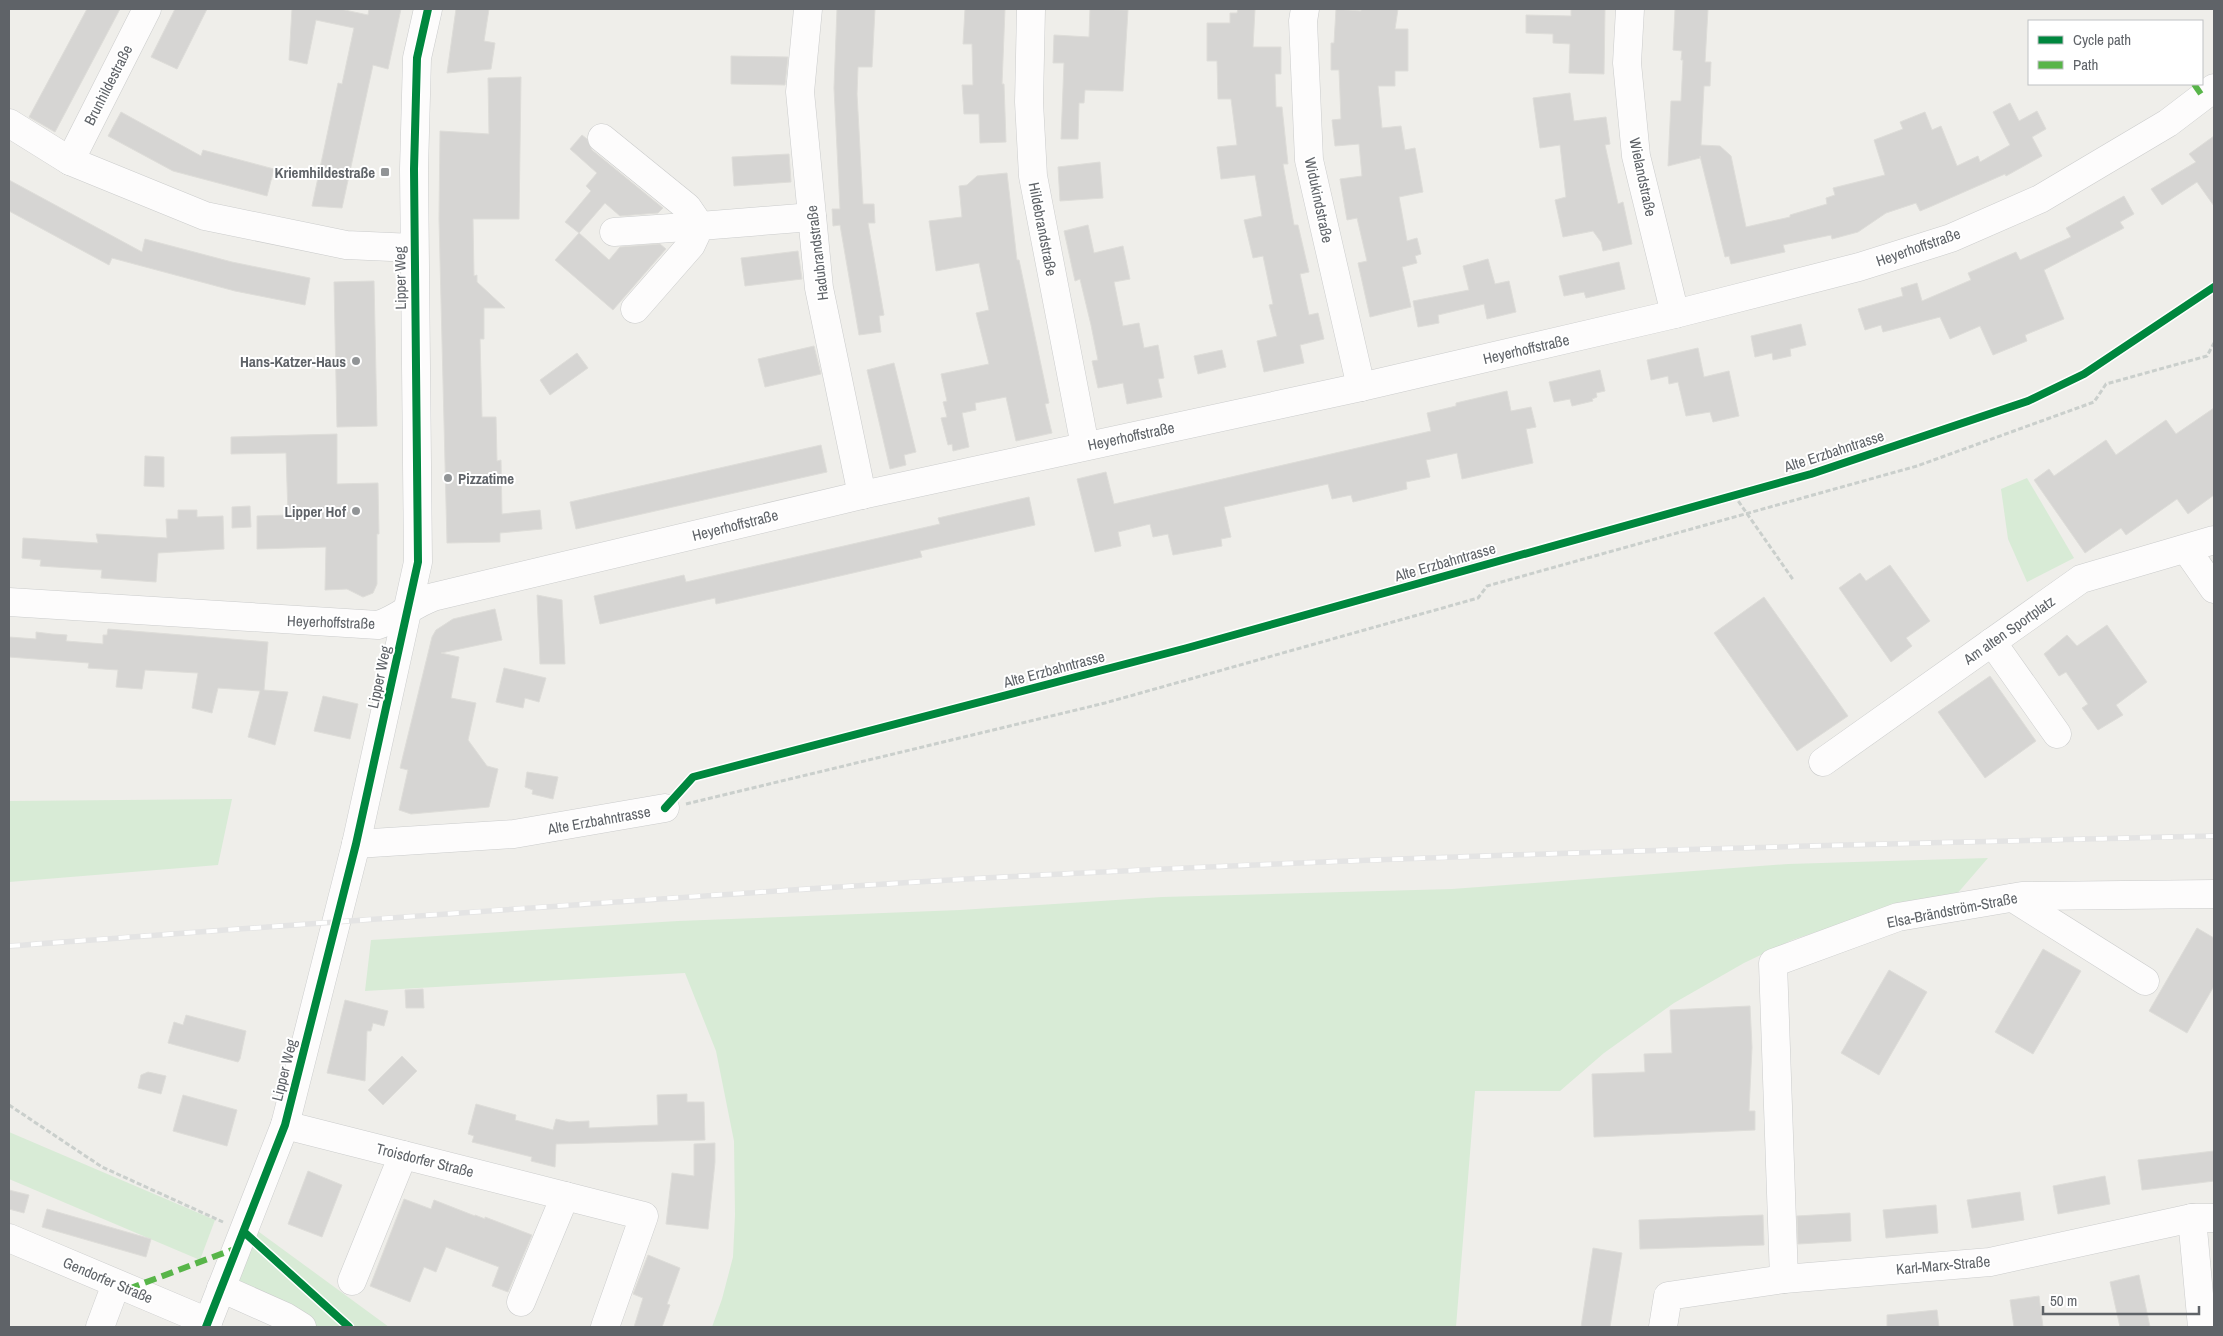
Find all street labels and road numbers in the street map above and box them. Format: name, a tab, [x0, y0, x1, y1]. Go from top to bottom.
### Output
street label: Brunhildestraße	[79, 41, 137, 129]
street label: Wielandstraße	[1624, 136, 1662, 218]
street label: Widukindstraße	[1300, 155, 1338, 245]
street label: Hildebrandstraße	[1024, 180, 1062, 278]
street label: Hadubrandstraße	[801, 204, 833, 302]
street label: Heyerhoffstraße	[1873, 223, 1963, 271]
street label: Lipper Weg	[389, 246, 411, 310]
street label: Heyerhoffstraße	[1481, 329, 1571, 369]
street label: Heyerhoffstraße	[1086, 417, 1176, 455]
street label: Alte Erzbahntrasse	[1780, 425, 1887, 477]
street label: Heyerhoffstraße	[690, 504, 780, 546]
street label: Alte Erzbahntrasse	[1391, 538, 1498, 587]
street label: Am alten Sportplatz	[1958, 591, 2059, 670]
street label: Heyerhoffstraße	[287, 610, 375, 634]
street label: Lipper Weg	[362, 644, 396, 710]
street label: Alte Erzbahntrasse	[1000, 645, 1107, 693]
street label: Alte Erzbahntrasse	[545, 801, 652, 840]
street label: Elsa-Brändström-Straße	[1885, 887, 2019, 933]
street label: Lipper Weg	[266, 1037, 302, 1103]
street label: Troisdorfer Straße	[374, 1138, 476, 1182]
street label: Karl-Marx-Straße	[1895, 1250, 1991, 1280]
street label: Gendorfer Straße	[60, 1252, 156, 1308]

